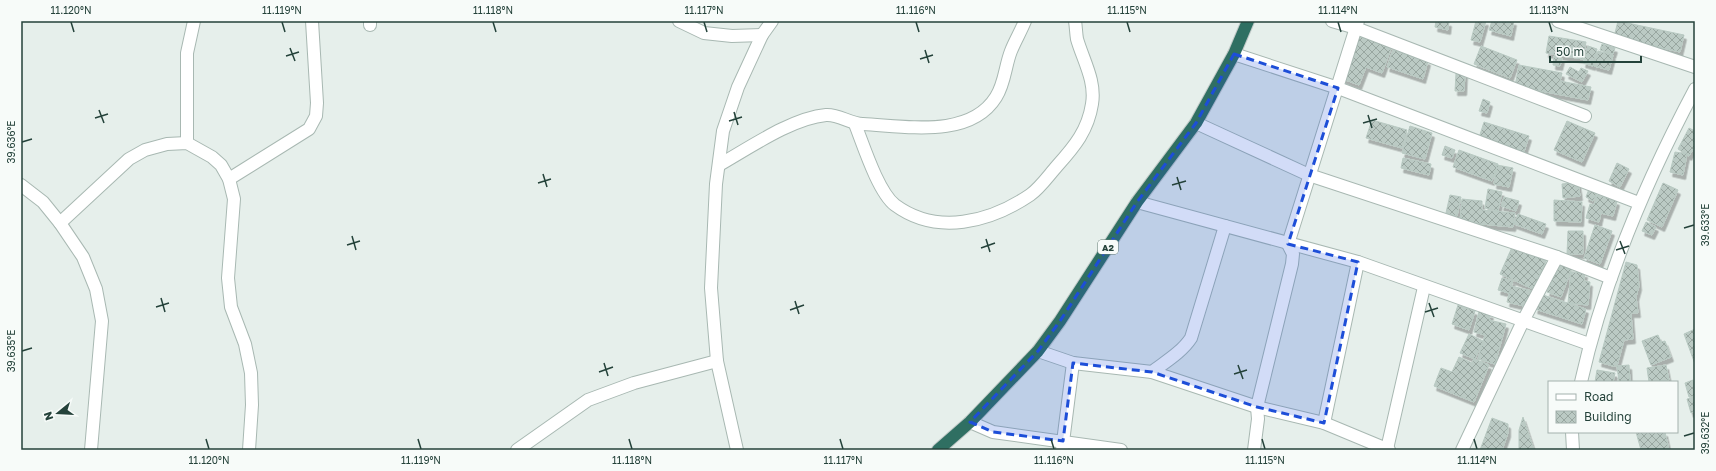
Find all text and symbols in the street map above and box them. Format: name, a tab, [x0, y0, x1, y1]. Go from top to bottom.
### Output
text: 11.120°N	[50, 4, 92, 16]
text: 11.119°N	[262, 4, 302, 16]
text: 11.118°N	[473, 4, 513, 16]
text: 11.117°N	[684, 4, 724, 16]
text: 11.116°N	[896, 4, 936, 16]
text: 11.115°N	[1107, 4, 1147, 16]
text: 11.114°N	[1318, 4, 1358, 16]
text: 11.113°N	[1529, 4, 1569, 16]
scale bar	[1550, 38, 1641, 64]
text: 50 m	[1556, 44, 1584, 59]
text: 39.636°E	[5, 121, 17, 163]
text: 39.633°E	[1699, 204, 1711, 246]
road number: A2	[1098, 240, 1118, 254]
text: 39.635°E	[5, 330, 17, 372]
legend	[1548, 381, 1678, 433]
text: Road	[1584, 389, 1613, 404]
north arrow	[38, 393, 78, 433]
text: Building	[1584, 409, 1632, 424]
text: N	[41, 410, 55, 422]
text: 39.632°E	[1699, 412, 1711, 454]
text: 11.120°N	[188, 454, 230, 466]
text: 11.119°N	[401, 454, 441, 466]
text: 11.118°N	[612, 454, 652, 466]
text: 11.117°N	[823, 454, 863, 466]
text: 11.116°N	[1034, 454, 1074, 466]
text: 11.115°N	[1245, 454, 1285, 466]
text: 11.114°N	[1457, 454, 1497, 466]

